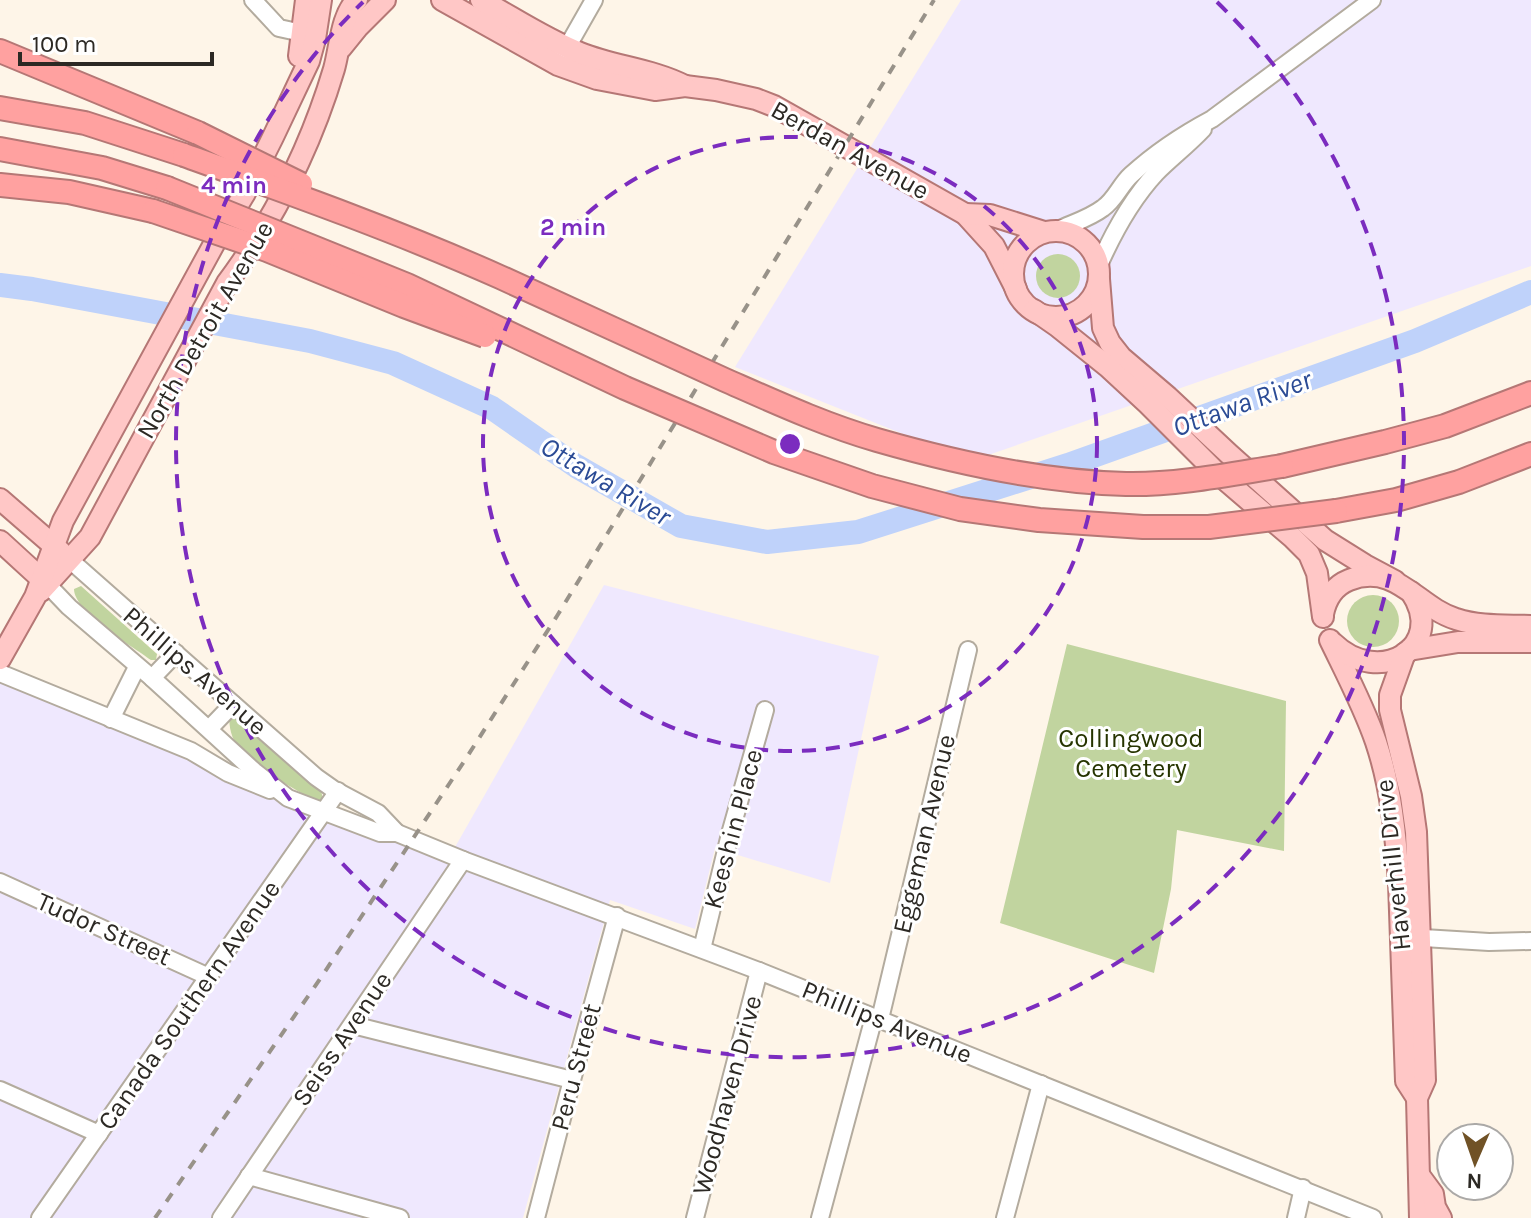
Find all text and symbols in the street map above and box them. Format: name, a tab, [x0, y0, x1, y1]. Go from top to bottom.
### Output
scale bar	[20, 16, 212, 66]
text: 100 m	[32, 30, 97, 58]
street label: Berdan Avenue	[765, 94, 935, 206]
text: 4 min	[201, 171, 267, 199]
text: 2 min	[540, 213, 606, 241]
street label: North Detroit Avenue	[130, 216, 280, 444]
water label: Ottawa River	[1168, 362, 1318, 443]
water label: Ottawa River	[535, 429, 678, 533]
centre of rings	[776, 430, 804, 458]
street label: Phillips Avenue	[117, 600, 273, 742]
park label: Collingwood Cemetery	[1058, 723, 1204, 784]
street label: Eggeman Avenue	[886, 731, 962, 937]
street label: Keeshin Place	[697, 746, 769, 912]
street label: Haverhill Drive	[1369, 778, 1417, 952]
street label: Canada Southern Avenue	[91, 874, 287, 1136]
street label: Tudor Street	[32, 886, 176, 972]
street label: Seiss Avenue	[286, 966, 398, 1112]
street label: Phillips Avenue	[797, 974, 977, 1070]
street label: Woodhaven Drive	[685, 992, 769, 1198]
street label: Peru Street	[544, 1000, 608, 1134]
north arrow	[1435, 1122, 1515, 1202]
text: N	[1466, 1168, 1483, 1194]

